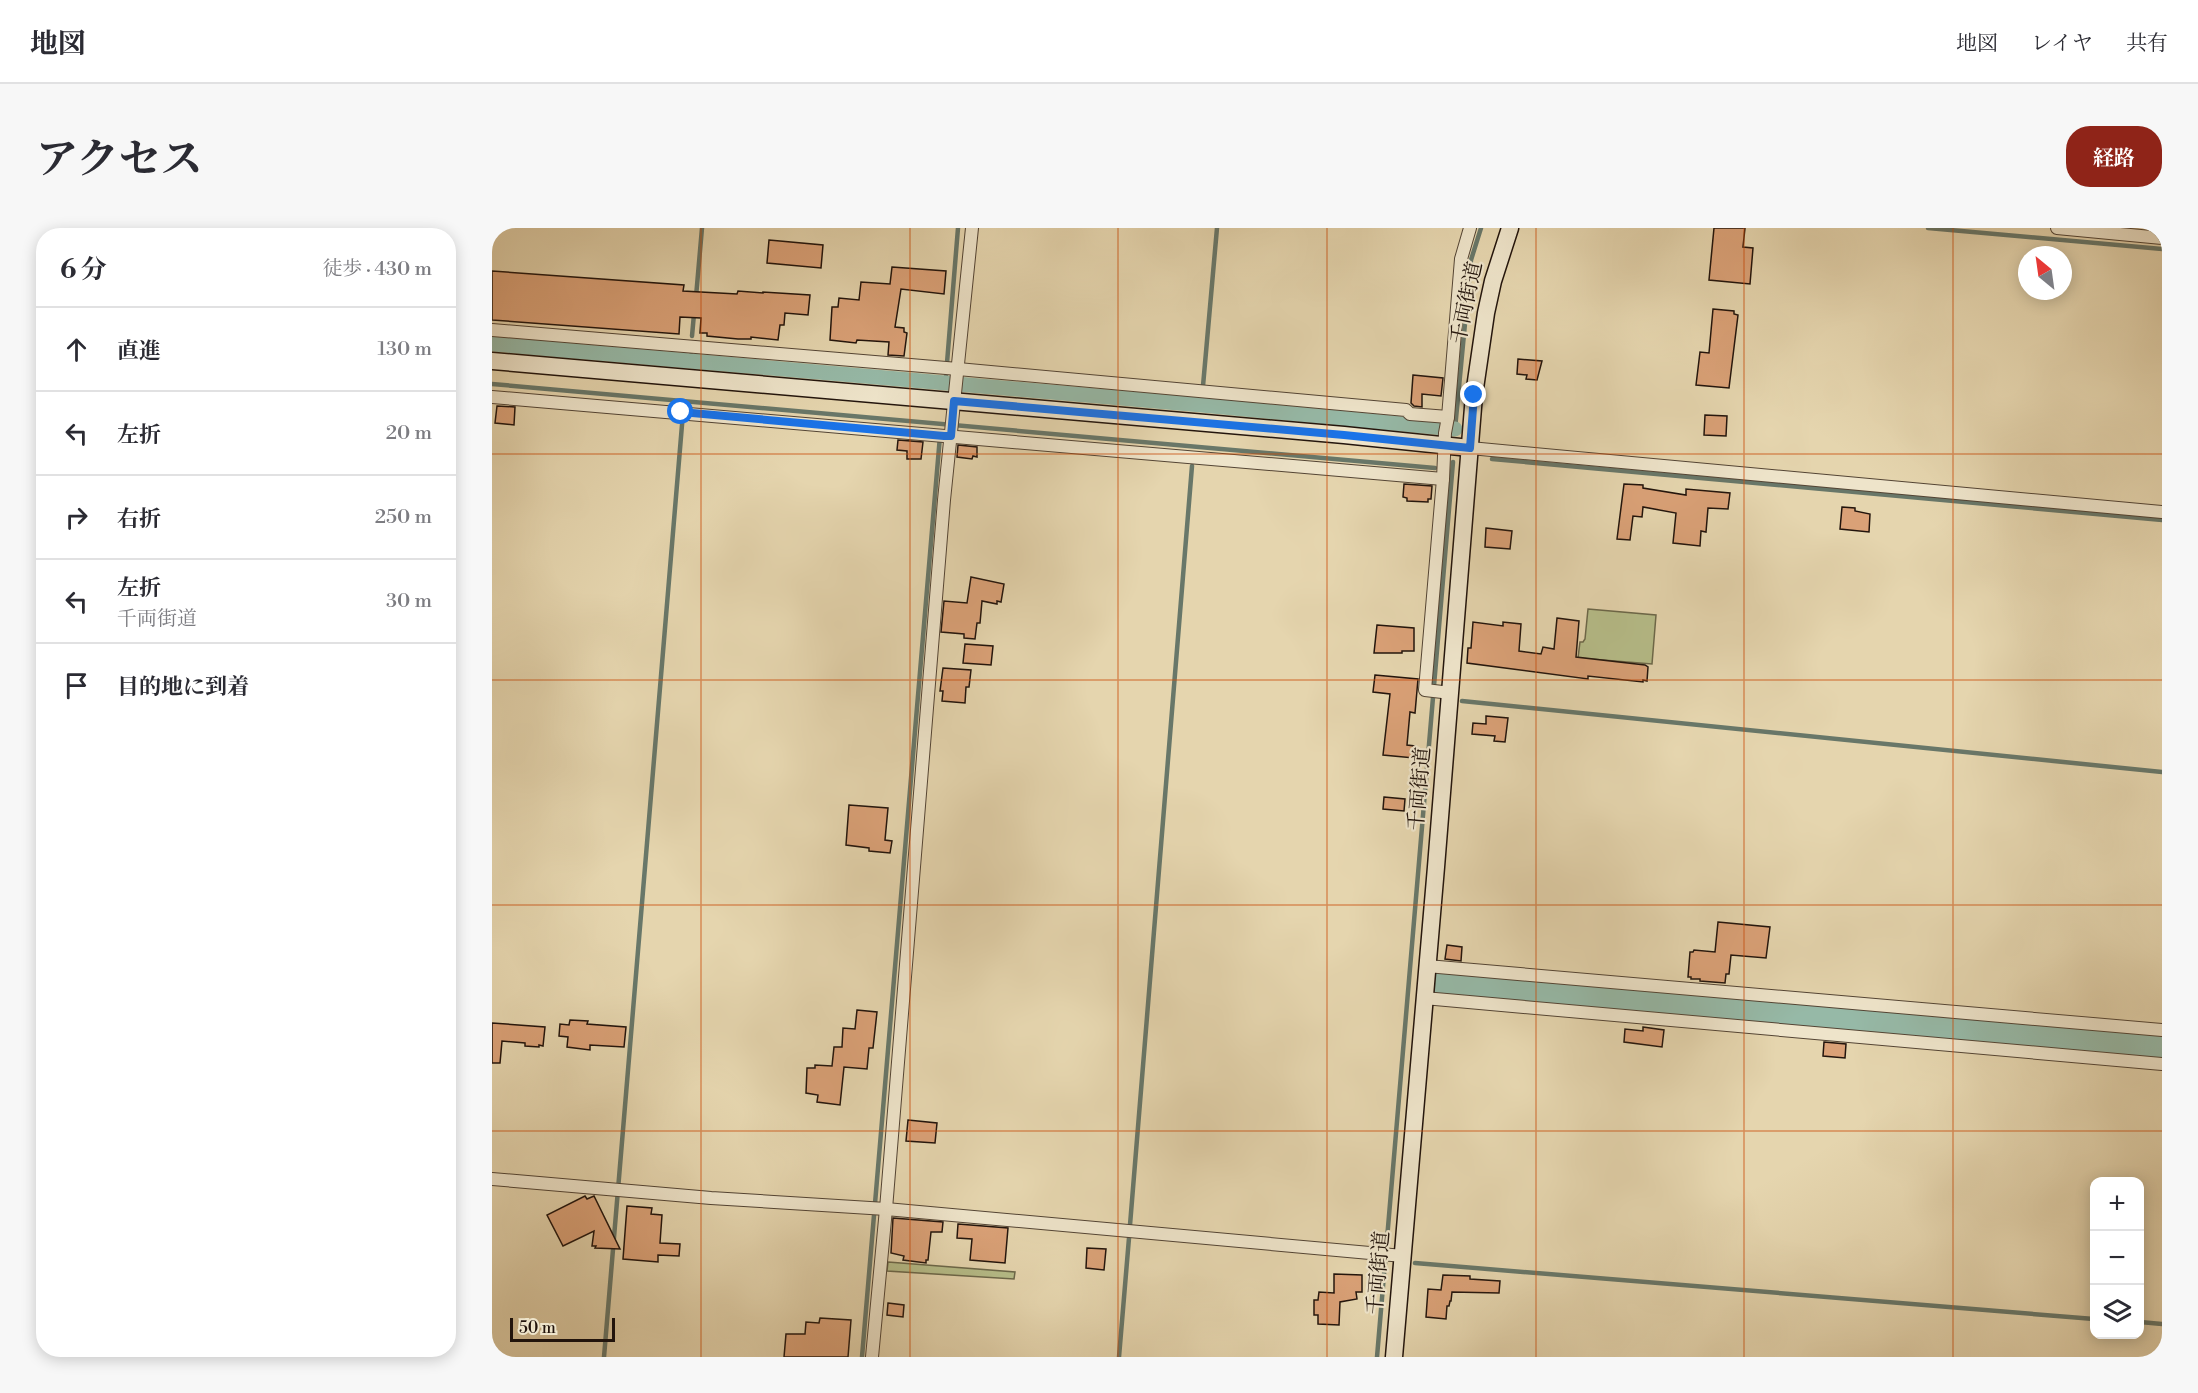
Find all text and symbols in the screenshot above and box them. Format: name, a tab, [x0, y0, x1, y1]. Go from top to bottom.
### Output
text: 地図	[30, 27, 86, 62]
text: 地図	[1956, 31, 1998, 57]
text: レイヤ	[2031, 31, 2093, 57]
text: 共有	[2126, 31, 2168, 57]
button: 経路	[2066, 126, 2162, 187]
text: アクセス	[36, 134, 203, 187]
north arrow	[2018, 246, 2072, 300]
text: 6 分	[60, 254, 107, 286]
text: 徒歩 · 430 m	[323, 257, 432, 282]
street label: 千両街道	[1446, 259, 1488, 347]
icon: ahead	[60, 333, 93, 366]
text: 130 m	[377, 337, 432, 362]
text: 直進	[117, 338, 161, 365]
route end	[1460, 381, 1486, 407]
route start	[667, 398, 693, 424]
icon: left	[60, 417, 93, 450]
text: 20 m	[386, 421, 432, 446]
text: 左折	[117, 422, 161, 449]
icon: right	[60, 501, 93, 534]
text: 250 m	[375, 505, 432, 530]
text: 右折	[117, 506, 161, 533]
text: 左折	[117, 575, 161, 602]
icon: left	[60, 585, 93, 618]
text: 30 m	[386, 589, 432, 614]
text: 千両街道	[117, 607, 197, 632]
icon: arrive	[60, 669, 93, 702]
text: 目的地に到着	[117, 674, 249, 701]
street label: 千両街道	[1403, 746, 1437, 832]
map controls	[2090, 1177, 2144, 1339]
button: +	[2090, 1177, 2144, 1231]
street label: 千両街道	[1362, 1230, 1396, 1316]
button: −	[2090, 1231, 2144, 1285]
button: layers	[2090, 1285, 2144, 1339]
scale bar	[510, 1315, 615, 1342]
text: 50 m	[519, 1318, 556, 1338]

